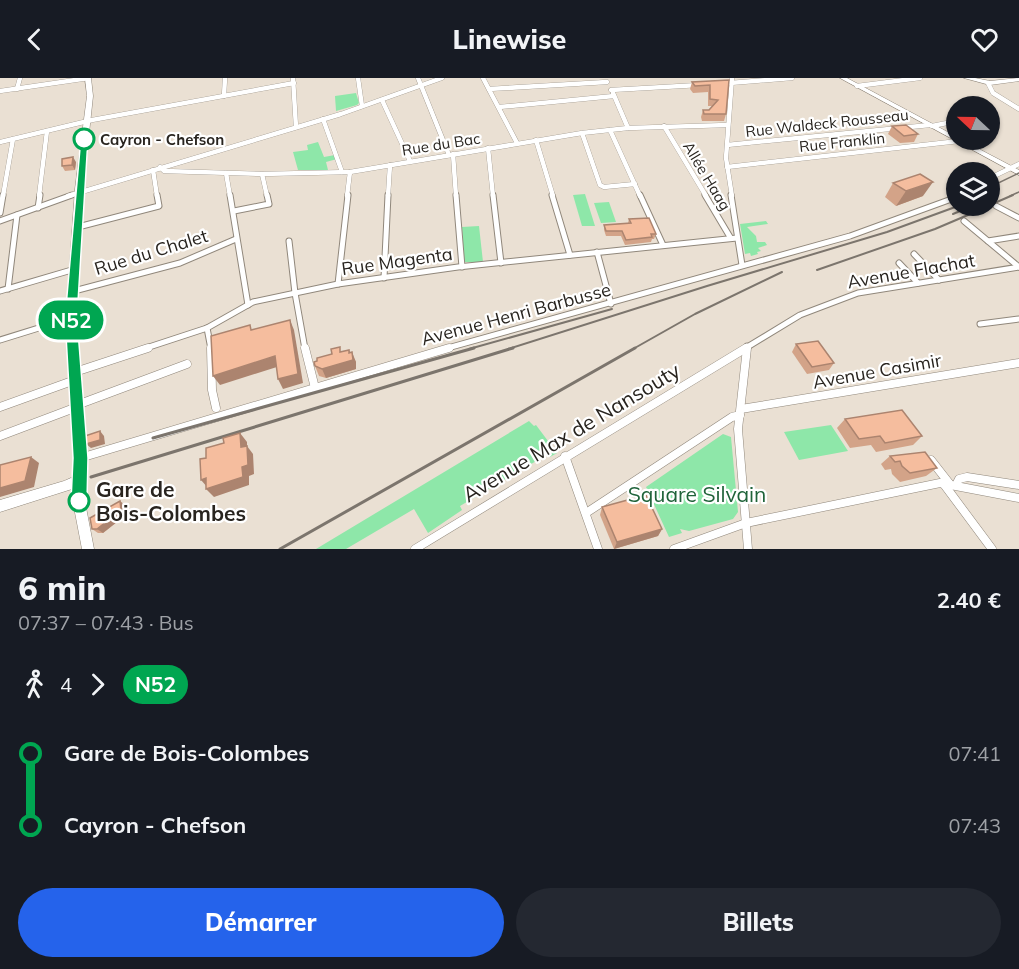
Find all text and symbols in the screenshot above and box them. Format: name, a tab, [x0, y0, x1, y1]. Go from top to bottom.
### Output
text: Linewise	[453, 22, 566, 56]
icon: back	[18, 23, 51, 56]
icon: heart	[968, 23, 1001, 56]
north arrow	[946, 96, 1000, 150]
map controls	[946, 96, 1000, 216]
street label: Rue Waldeck Rousseau	[745, 105, 909, 141]
marker: Cayron - Chefson	[73, 128, 95, 150]
street label: Rue du Bac	[400, 128, 482, 160]
street label: Rue Franklin	[798, 128, 886, 156]
place label: Cayron - Chefson	[100, 130, 224, 149]
street label: Allée Haag	[679, 138, 735, 214]
button: layers	[946, 162, 1000, 216]
street label: Rue du Chalet	[92, 224, 210, 280]
street label: Rue Magenta	[340, 242, 454, 280]
street label: Avenue Flachat	[845, 248, 977, 294]
street label: Avenue Henri Barbusse	[419, 278, 613, 350]
line badge: N52	[36, 300, 106, 340]
text: N52	[50, 307, 92, 333]
street label: Avenue Casimir	[811, 348, 943, 394]
street label: Avenue Max de Nansouty	[457, 357, 685, 507]
place label: Gare de Bois-Colombes	[96, 476, 246, 526]
park label: Square Silvain	[628, 481, 766, 507]
marker: Gare de Bois-Colombes	[68, 490, 90, 512]
text: 6 min	[18, 567, 106, 608]
text: 2.40 €	[937, 586, 1001, 614]
text: 07:37 – 07:43 · Bus	[18, 610, 194, 635]
icon: walk	[18, 668, 51, 701]
icon: forward	[81, 668, 114, 701]
text: N52	[135, 671, 176, 697]
text: 4	[60, 672, 72, 697]
text: Gare de Bois-Colombes	[64, 739, 309, 767]
text: 07:41	[948, 741, 1001, 766]
text: Cayron - Chefson	[64, 811, 246, 839]
text: 07:43	[948, 813, 1001, 838]
button: Démarrer	[18, 888, 504, 957]
button: Billets	[516, 888, 1001, 957]

